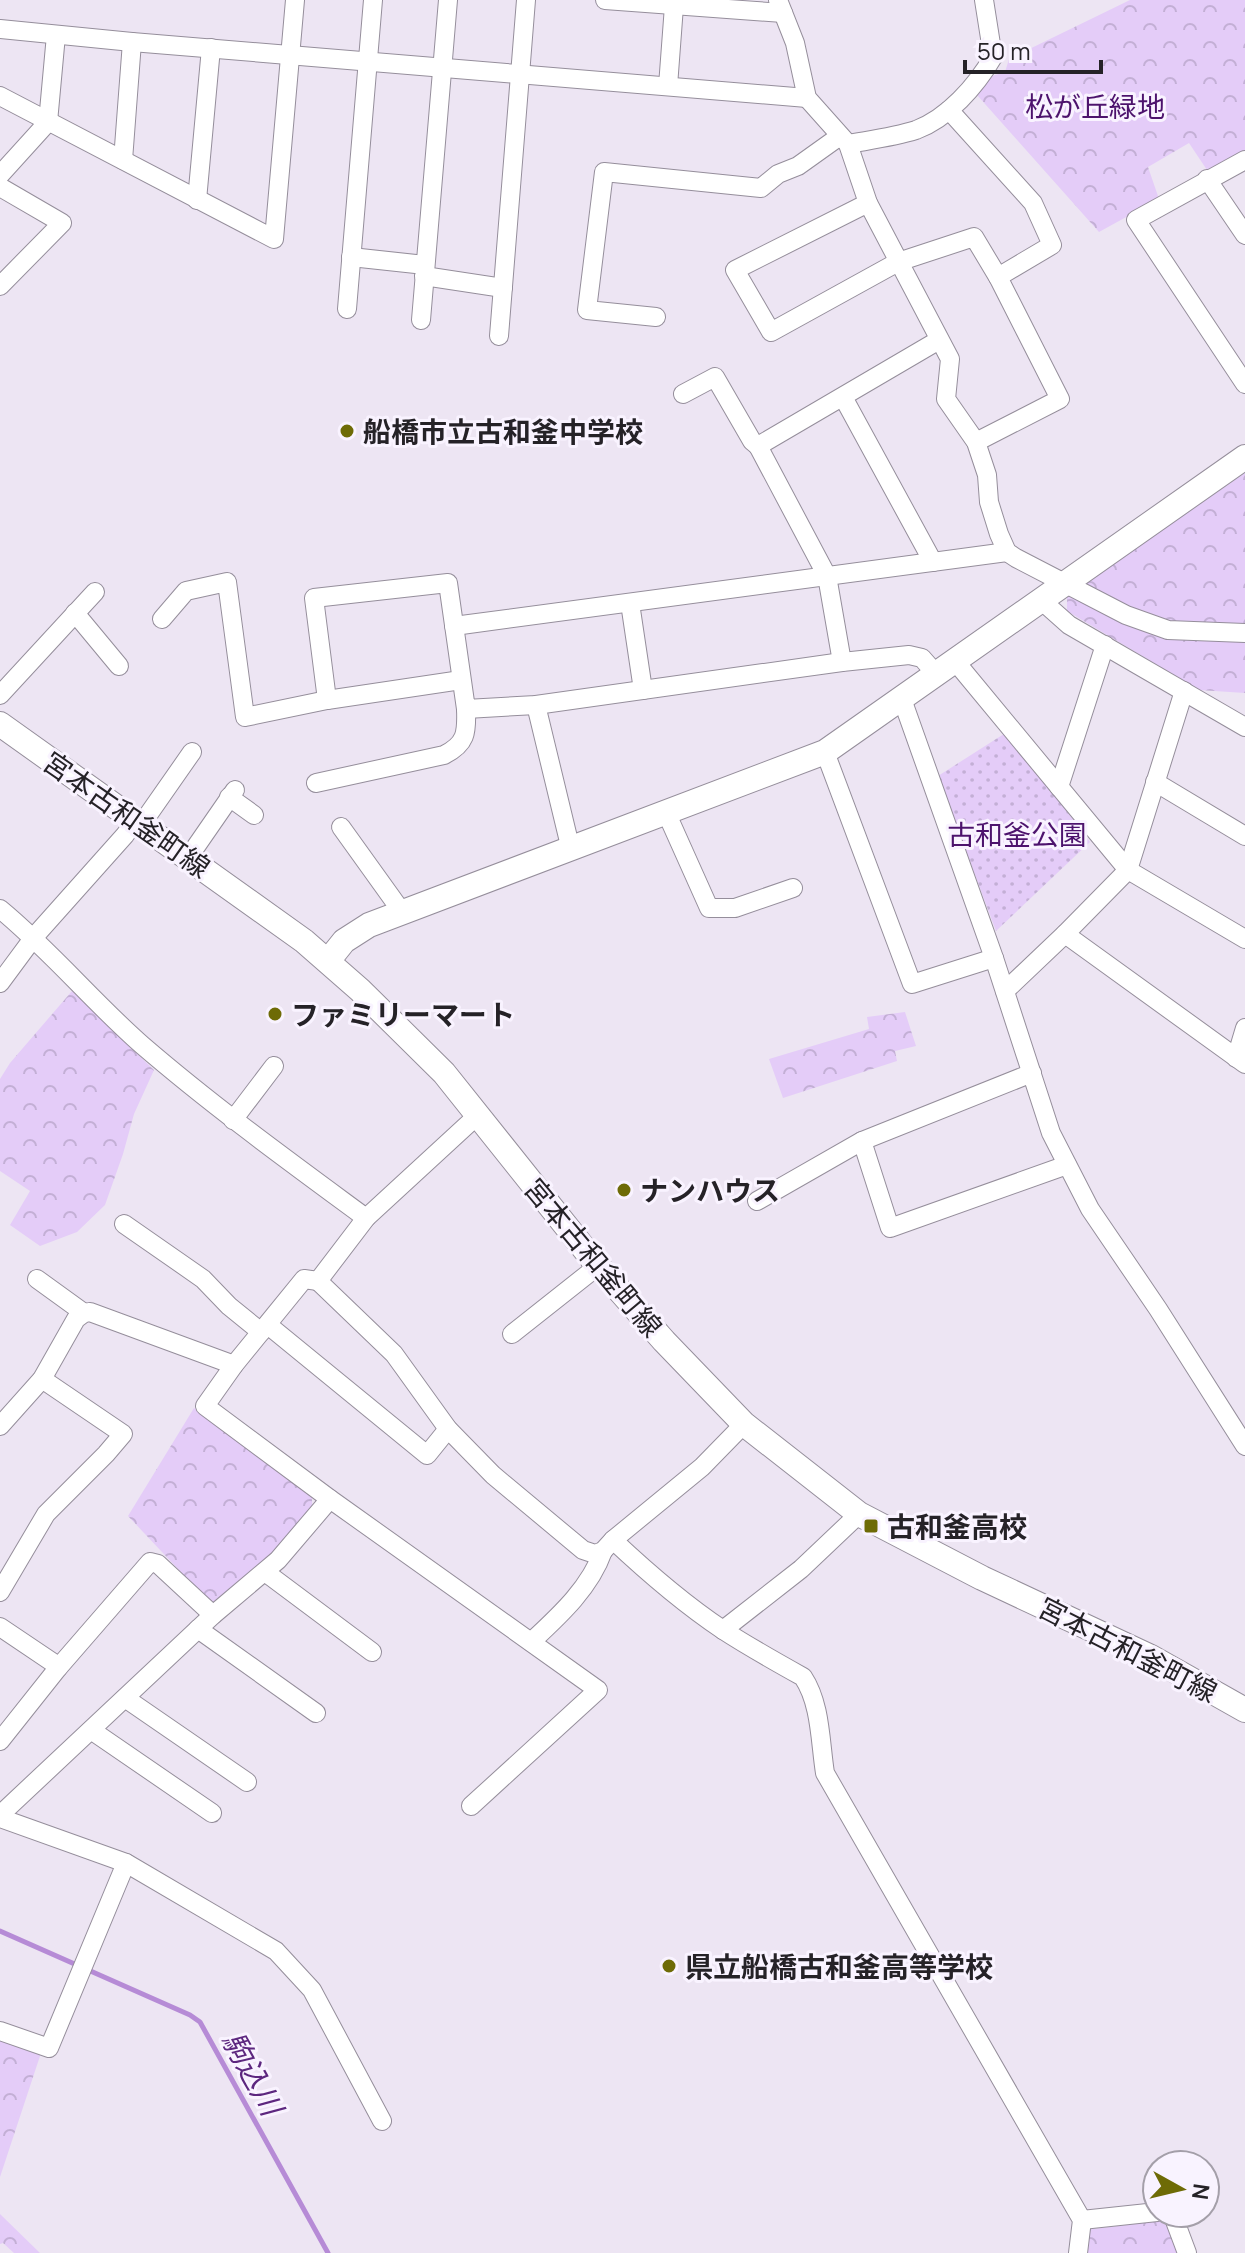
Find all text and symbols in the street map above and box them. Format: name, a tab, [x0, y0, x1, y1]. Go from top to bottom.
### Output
scale bar	[965, 24, 1101, 74]
text: 50 m	[977, 34, 1031, 67]
park label: 松が丘緑地	[1025, 87, 1165, 125]
place label: 船橋市立古和釜中学校	[363, 412, 643, 450]
marker: 船橋市立古和釜中学校	[338, 422, 356, 440]
street label: 宮本古和釜町線	[36, 742, 218, 886]
park label: 古和釜公園	[947, 815, 1087, 853]
place label: ファミリーマート	[291, 995, 515, 1033]
marker: ファミリーマート	[266, 1005, 284, 1023]
street label: 宮本古和釜町線	[516, 1170, 672, 1344]
place label: ナンハウス	[640, 1171, 780, 1209]
marker: ナンハウス	[615, 1181, 633, 1199]
place label: 古和釜高校	[887, 1507, 1027, 1545]
marker: 古和釜高校	[862, 1517, 880, 1535]
street label: 宮本古和釜町線	[1032, 1588, 1224, 1710]
place label: 県立船橋古和釜高等学校	[685, 1947, 993, 1985]
marker: 県立船橋古和釜高等学校	[660, 1957, 678, 1975]
water label: 駒込川	[213, 2024, 294, 2125]
north arrow	[1141, 2149, 1221, 2229]
text: N	[1185, 2182, 1217, 2202]

